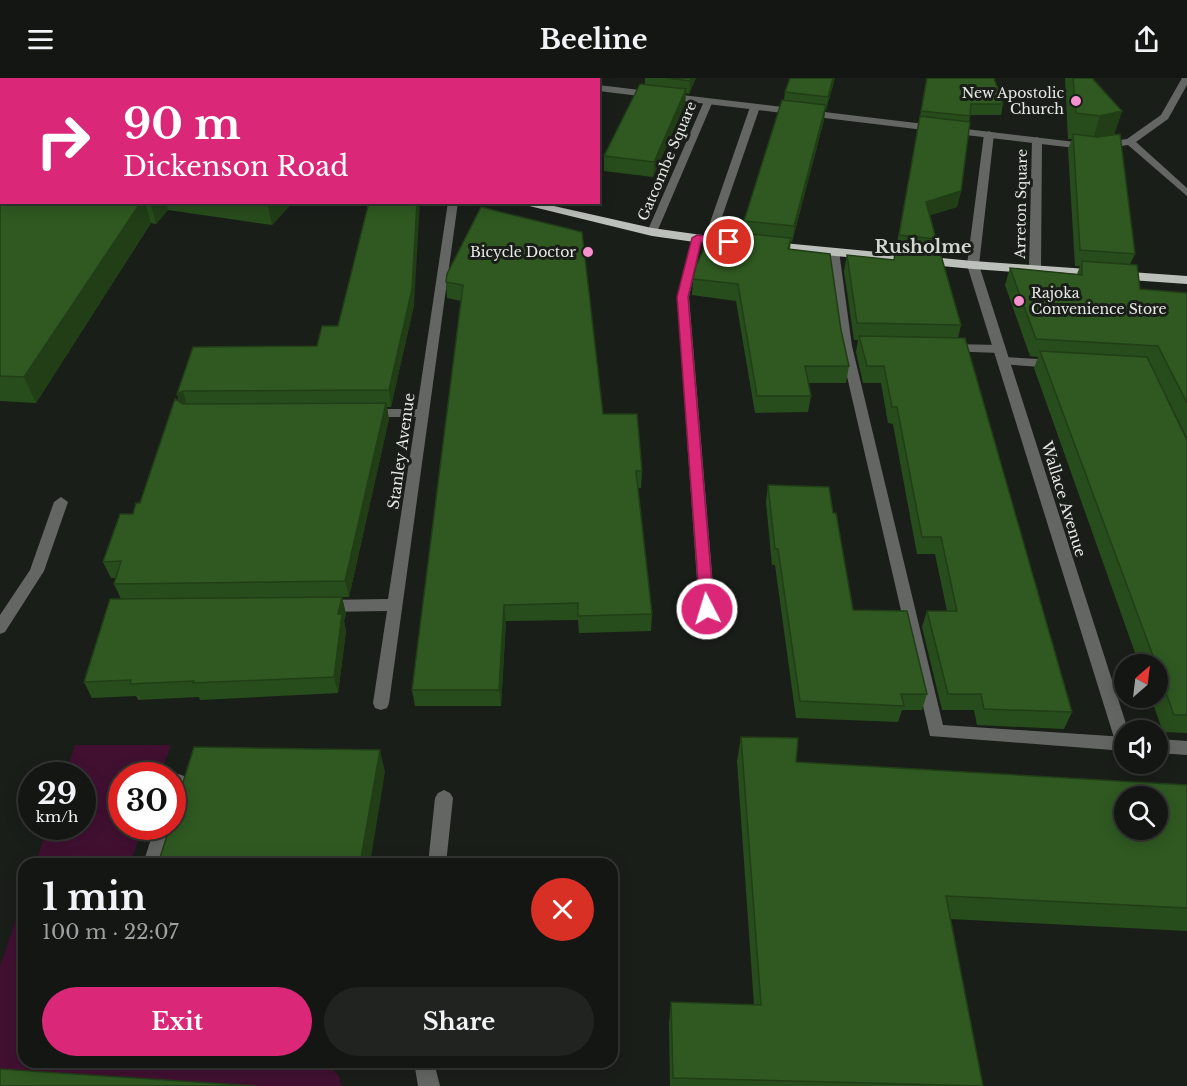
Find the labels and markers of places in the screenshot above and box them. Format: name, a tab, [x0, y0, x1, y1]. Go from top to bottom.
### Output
place label: New Apostolic Church	[962, 84, 1064, 118]
marker: New Apostolic Church	[1069, 94, 1083, 108]
pin	[703, 216, 754, 267]
place label: Bicycle Doctor	[470, 243, 576, 261]
marker: Bicycle Doctor	[581, 245, 595, 259]
place label: Rajoka Convenience Store	[1031, 284, 1167, 318]
marker: Rajoka Convenience Store	[1012, 294, 1026, 308]

